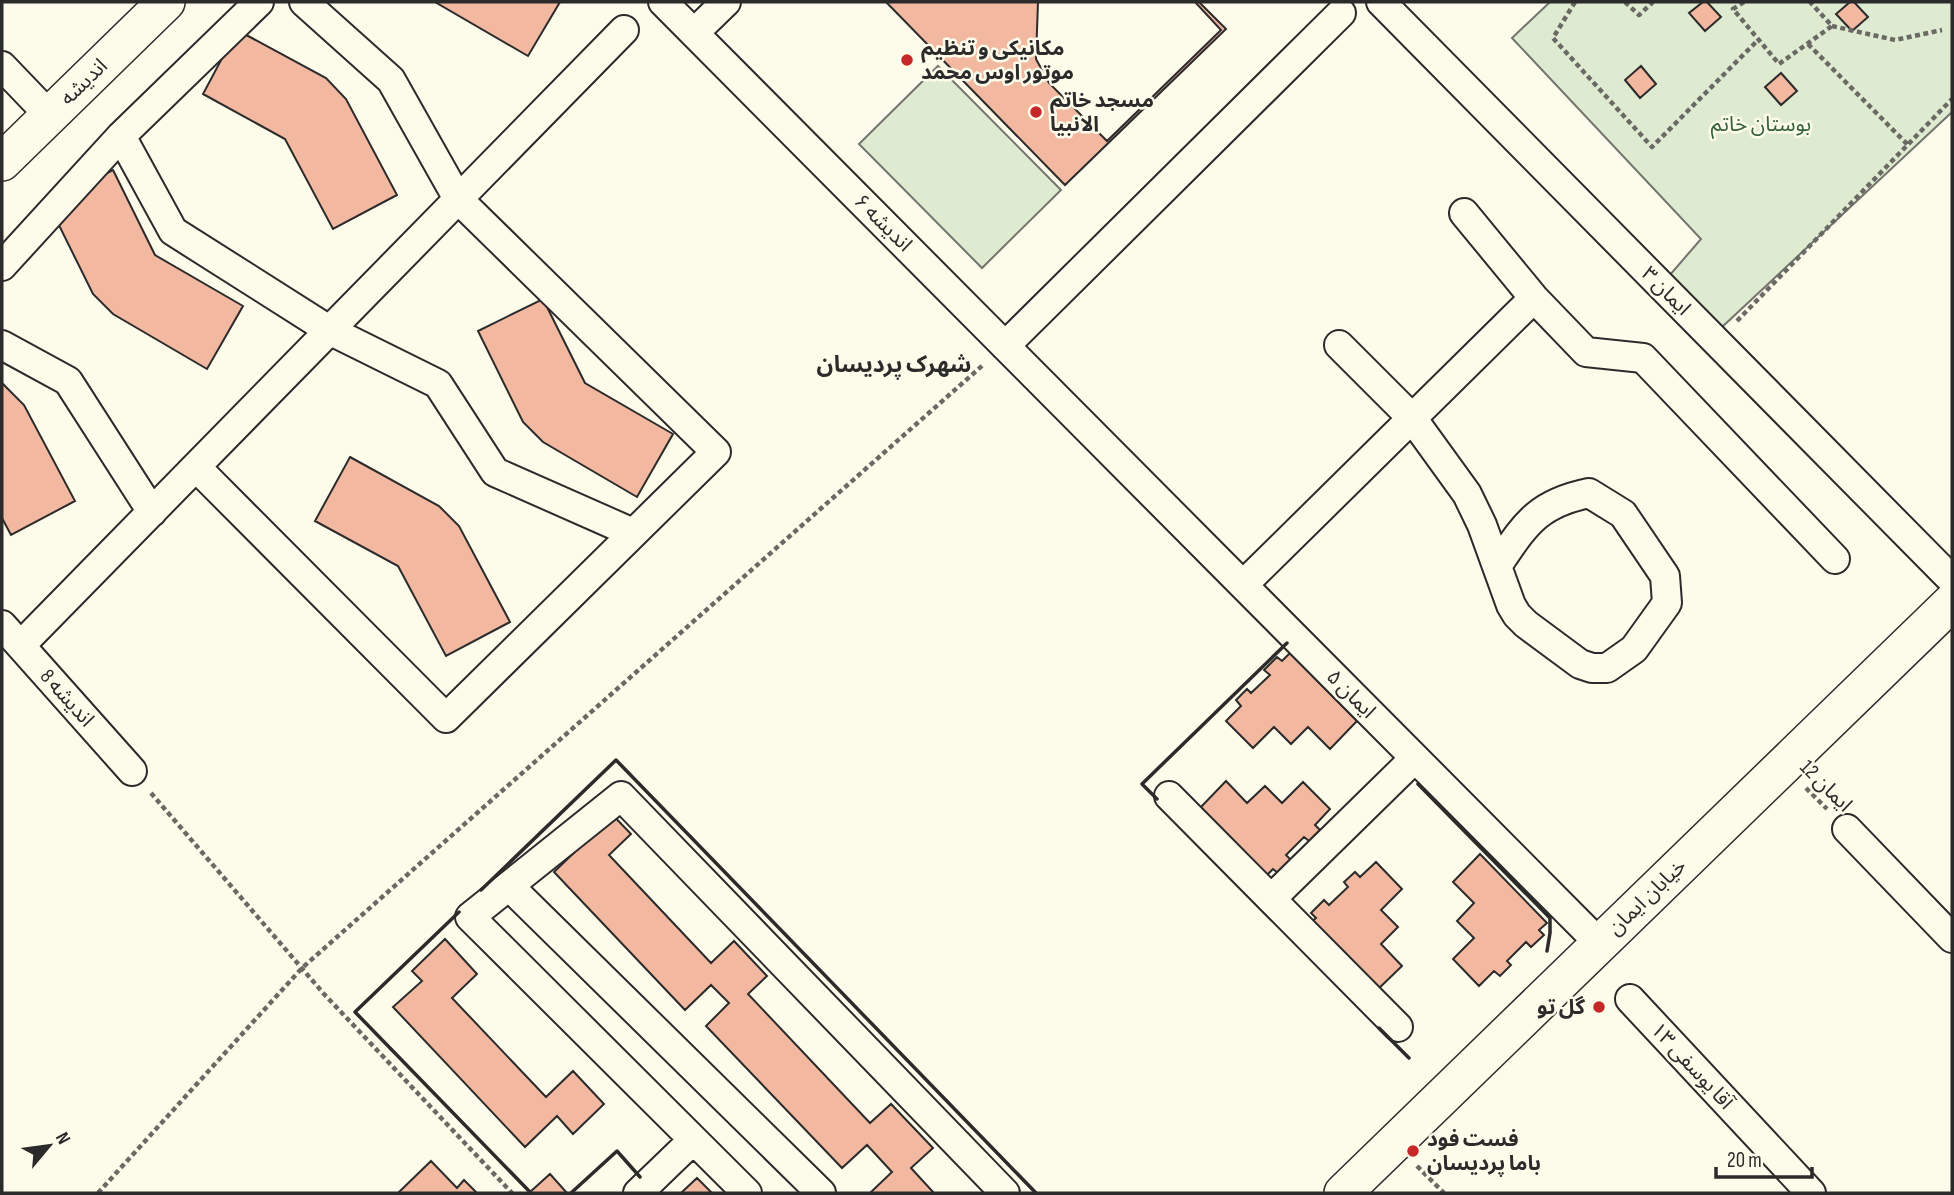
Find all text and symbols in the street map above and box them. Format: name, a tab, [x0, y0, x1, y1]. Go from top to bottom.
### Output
place label: مکانیکی و تنظیم موتور اوس محمد	[921, 36, 1074, 85]
marker: مکانیکی و تنظیم موتور اوس محمد	[899, 52, 915, 68]
street label: انديشه	[55, 54, 113, 110]
place label: مسجد خاتم الانبیا	[1050, 88, 1154, 137]
marker: مسجد خاتم الانبیا	[1028, 104, 1044, 120]
park label: بوستان خاتم	[1711, 112, 1811, 139]
street label: اندیشه ۶	[849, 189, 917, 257]
street label: ایمان ۳	[1636, 261, 1696, 321]
district label: شهرک پردیسان	[817, 351, 971, 380]
street label: اندیشه 8	[35, 664, 99, 732]
street label: ایمان ۵	[1321, 664, 1381, 724]
street label: ایمان 12	[1795, 755, 1857, 817]
street label: خیابان ایمان	[1602, 853, 1692, 941]
place label: گل تو	[1537, 995, 1585, 1020]
marker: گل تو	[1591, 999, 1607, 1015]
street label: آقا یوسفی ۱۳	[1645, 1017, 1739, 1115]
north arrow	[14, 1111, 84, 1181]
place label: فست فود باما پردیسان	[1427, 1127, 1541, 1176]
text: N	[50, 1128, 75, 1149]
scale bar	[1716, 1136, 1812, 1180]
marker: فست فود باما پردیسان	[1405, 1143, 1421, 1159]
text: 20 m	[1727, 1148, 1762, 1173]

